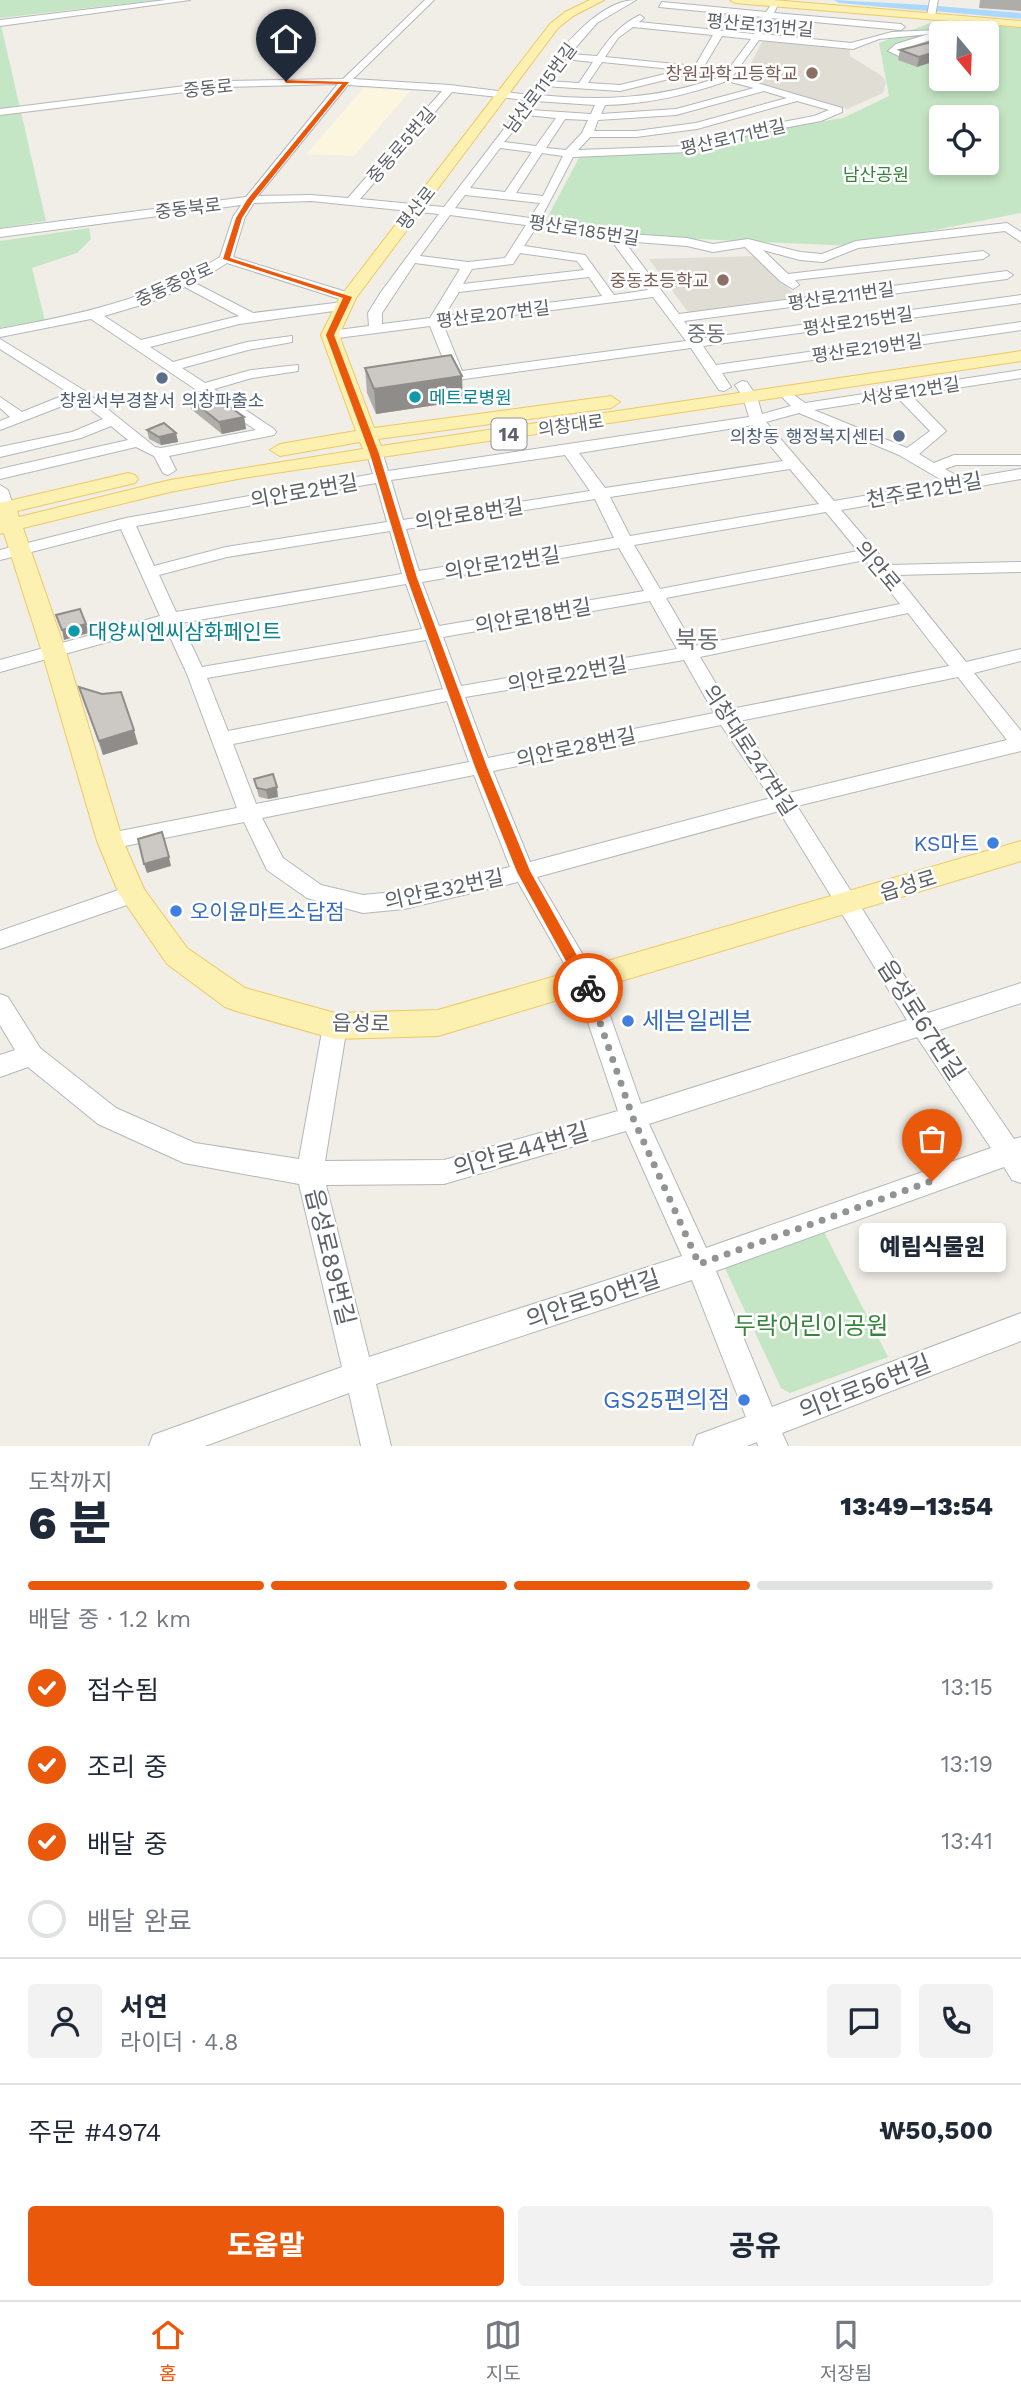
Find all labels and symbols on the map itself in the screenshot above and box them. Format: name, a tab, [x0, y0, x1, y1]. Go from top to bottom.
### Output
pin	[256, 9, 316, 81]
street label: 평산로131번길	[706, 10, 814, 40]
north arrow	[929, 21, 999, 91]
street label: 남산로115번길	[499, 39, 581, 137]
place label: 창원과학고등학교	[666, 63, 798, 84]
marker: 창원과학고등학교	[804, 65, 820, 81]
street label: 중동로	[182, 75, 234, 101]
street label: 중동로5번길	[362, 103, 440, 187]
street label: 평산로171번길	[679, 115, 787, 159]
park label: 남산공원	[843, 164, 909, 185]
street label: 평산로	[392, 182, 440, 234]
street label: 중동북로	[154, 194, 222, 222]
street label: 평산로185번길	[527, 211, 641, 249]
street label: 중동중앙로	[132, 258, 216, 310]
place label: 중동초등학교	[610, 270, 709, 291]
marker: 중동초등학교	[715, 272, 731, 288]
street label: 평산로211번길	[786, 278, 896, 314]
street label: 평산로207번길	[435, 297, 551, 331]
street label: 평산로215번길	[802, 303, 914, 339]
district label: 중동	[687, 321, 725, 346]
street label: 평산로219번길	[810, 330, 924, 366]
marker: 창원서부경찰서 의창파출소	[154, 370, 170, 386]
street label: 서상로12번길	[859, 373, 961, 409]
place label: 메트로병원	[429, 387, 512, 408]
marker: 메트로병원	[407, 389, 423, 405]
place label: 창원서부경찰서 의창파출소	[60, 390, 264, 411]
street label: 의창대로	[537, 410, 605, 440]
road number: 14	[491, 418, 526, 449]
place label: 의창동 행정복지센터	[730, 426, 885, 447]
marker: 의창동 행정복지센터	[891, 428, 907, 444]
street label: 천주로12번길	[864, 468, 984, 512]
street label: 의안로2번길	[248, 469, 360, 513]
street label: 의안로8번길	[413, 493, 525, 535]
street label: 의안로	[850, 536, 906, 596]
street label: 의안로12번길	[442, 541, 562, 585]
street label: 의안로18번길	[473, 593, 593, 639]
place label: 대양씨엔씨삼화페인트	[88, 619, 281, 644]
marker: 대양씨엔씨삼화페인트	[66, 623, 82, 639]
district label: 북동	[675, 626, 719, 654]
street label: 의안로22번길	[505, 651, 629, 697]
street label: 의창대로247번길	[698, 680, 802, 820]
street label: 의안로28번길	[514, 722, 638, 772]
place label: KS마트	[914, 831, 979, 856]
marker: KS마트	[985, 835, 1001, 851]
street label: 의안로32번길	[382, 864, 506, 914]
street label: 읍성로	[877, 865, 939, 905]
place label: 오이윤마트소답점	[190, 899, 345, 924]
marker: 오이윤마트소답점	[168, 903, 184, 919]
courier	[553, 953, 623, 1023]
street label: 읍성로67번길	[872, 954, 970, 1086]
place label: 세븐일레븐	[642, 1007, 752, 1035]
street label: 읍성로	[332, 1010, 390, 1036]
marker: 세븐일레븐	[620, 1013, 636, 1029]
pin	[902, 1109, 962, 1181]
street label: 의안로44번길	[450, 1117, 592, 1183]
street label: 읍성로89번길	[299, 1186, 361, 1328]
callout: 예림식물원	[858, 1223, 1006, 1272]
street label: 의안로50번길	[522, 1264, 664, 1334]
park label: 두락어린이공원	[734, 1312, 888, 1340]
street label: 의안로56번길	[795, 1349, 935, 1425]
place label: GS25편의점	[603, 1386, 730, 1414]
marker: GS25편의점	[736, 1392, 752, 1408]

